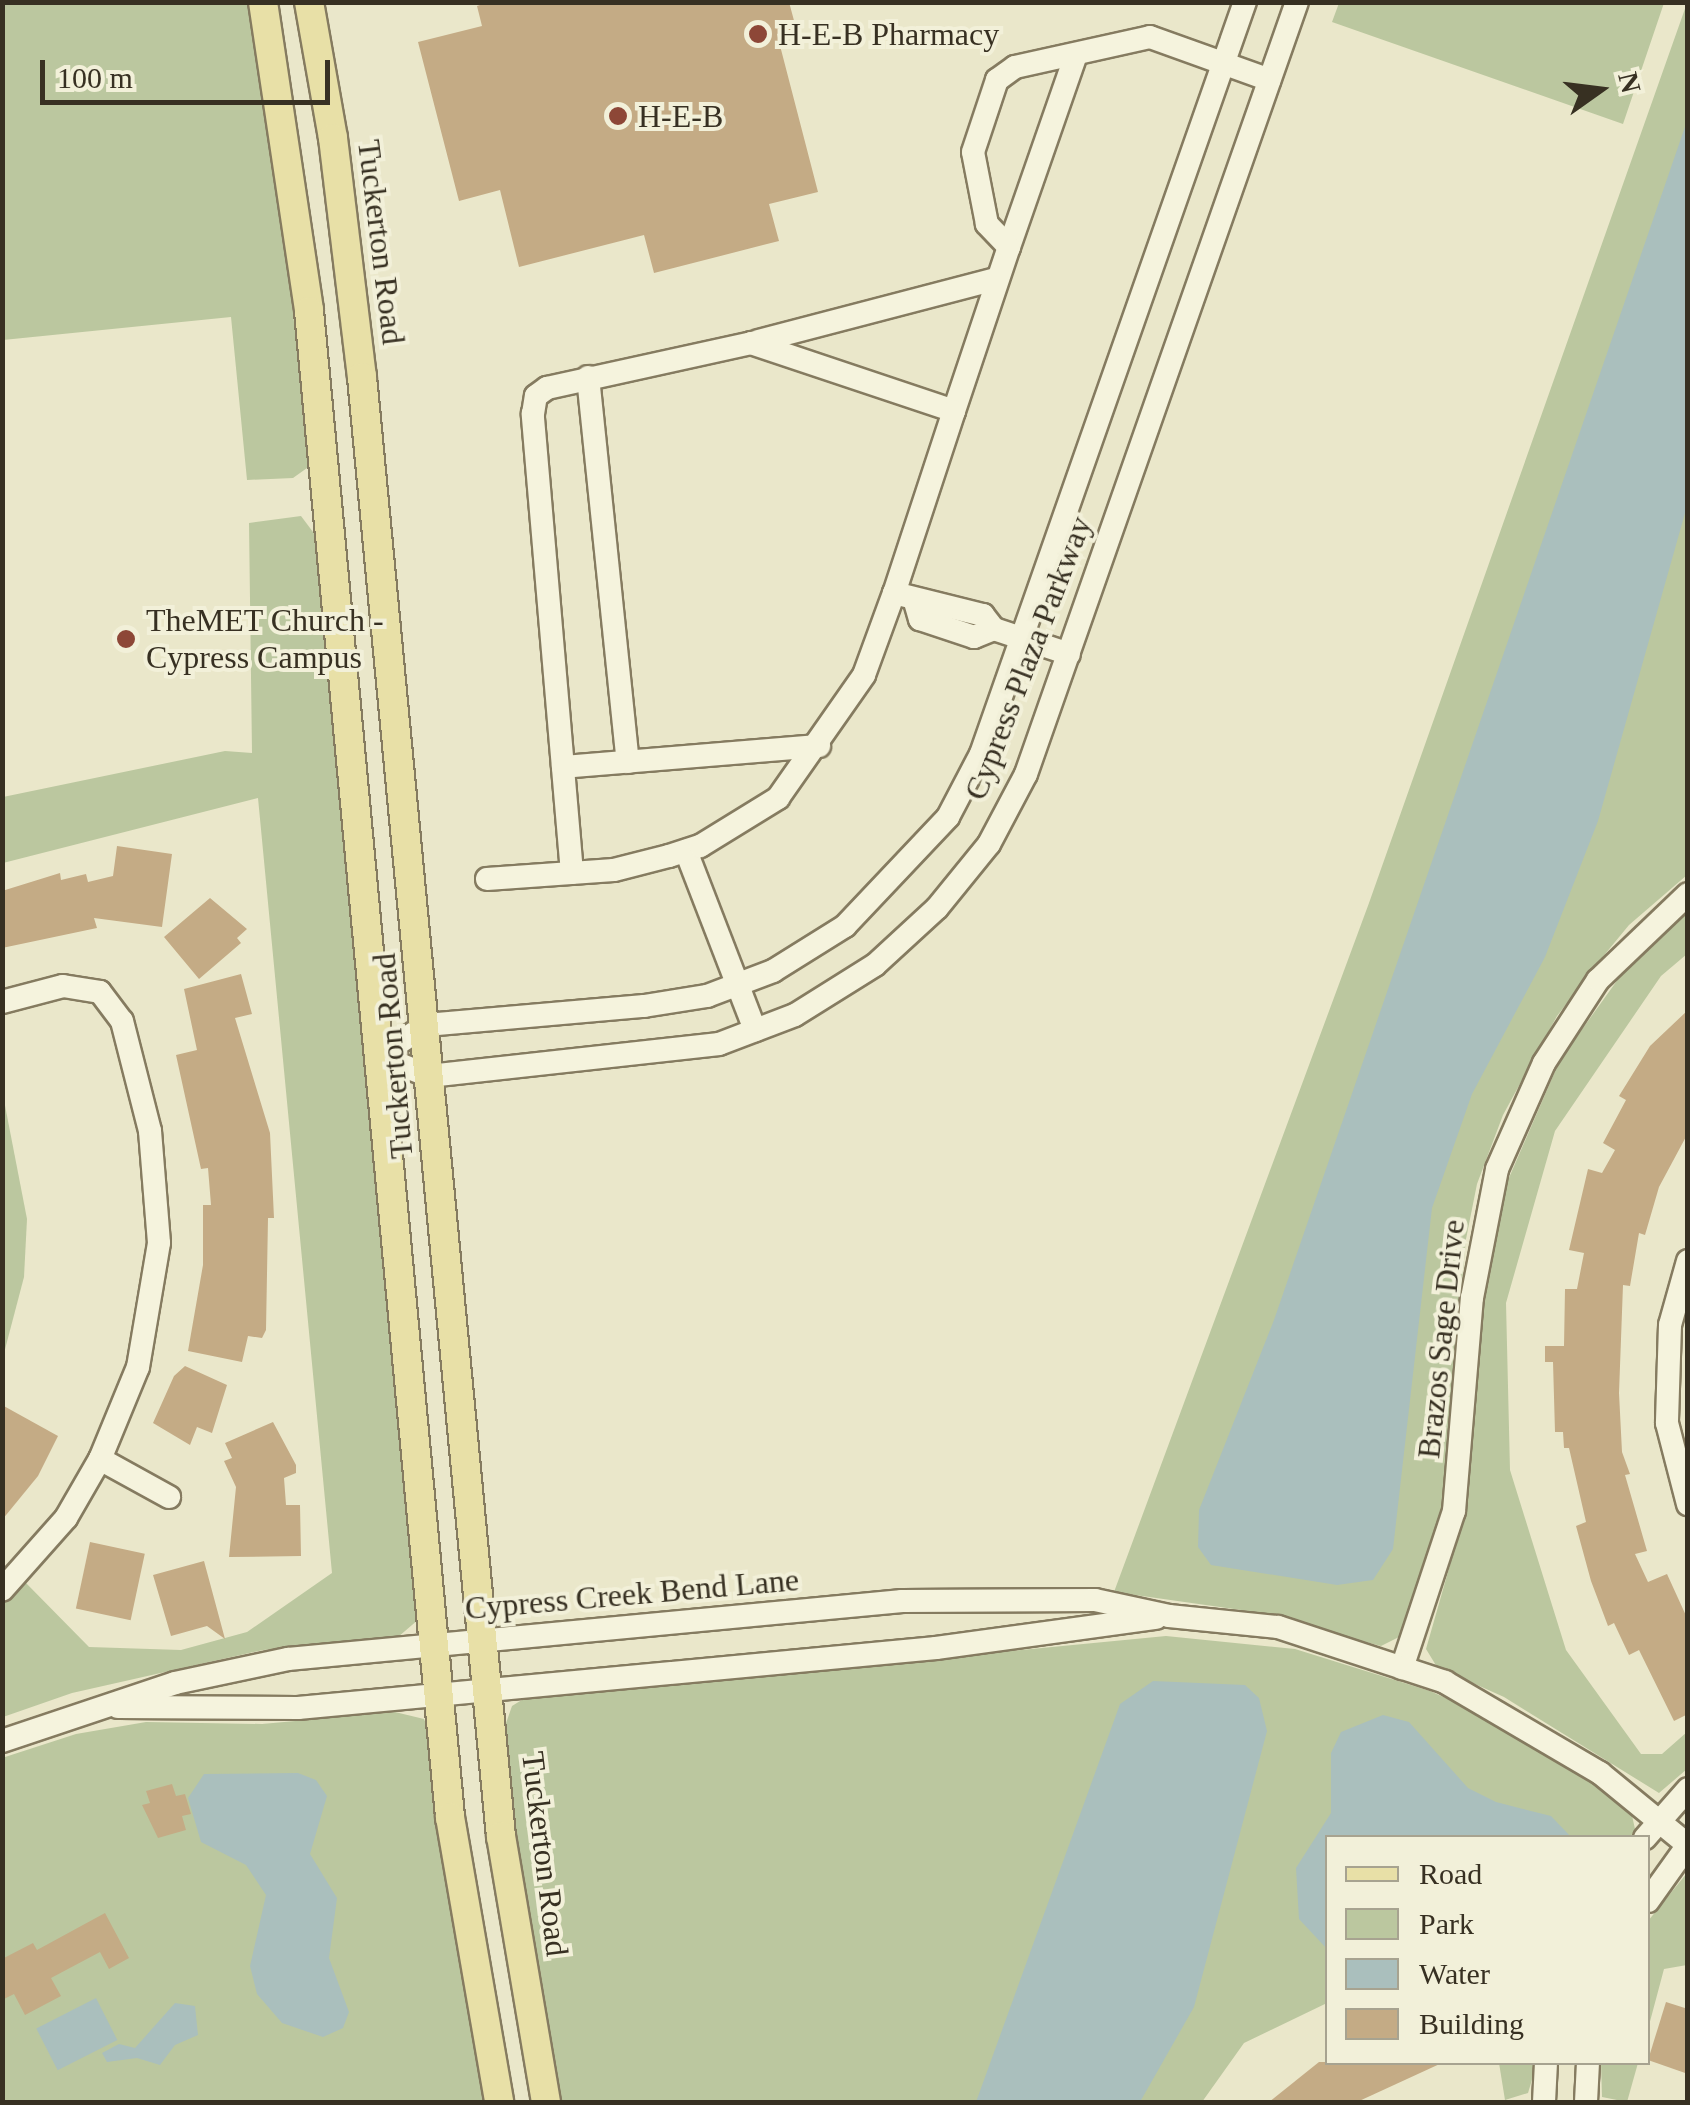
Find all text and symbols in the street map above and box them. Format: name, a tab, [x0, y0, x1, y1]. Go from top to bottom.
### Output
place label: H-E-B Pharmacy	[778, 15, 999, 53]
marker: H-E-B Pharmacy	[747, 23, 769, 45]
scale bar	[45, 40, 335, 102]
north arrow	[1550, 40, 1650, 140]
text: 100 m	[57, 61, 133, 94]
text: N	[1612, 69, 1647, 96]
place label: H-E-B	[638, 97, 723, 135]
marker: H-E-B	[607, 105, 629, 127]
street label: Tuckerton Road	[349, 137, 413, 347]
street label: Cypress Plaza Parkway	[956, 511, 1100, 805]
place label: TheMET Church - Cypress Campus	[146, 602, 384, 677]
marker: TheMET Church - Cypress Campus	[115, 628, 137, 650]
street label: Tuckerton Road	[365, 952, 421, 1160]
street label: Brazos Sage Drive	[1409, 1218, 1473, 1460]
street label: Cypress Creek Bend Lane	[463, 1560, 801, 1628]
street label: Tuckerton Road	[513, 1749, 577, 1959]
legend	[1325, 1835, 1650, 2065]
text: Road	[1419, 1857, 1482, 1890]
text: Park	[1419, 1907, 1474, 1940]
text: Water	[1419, 1957, 1490, 1990]
text: Building	[1419, 2007, 1524, 2040]

